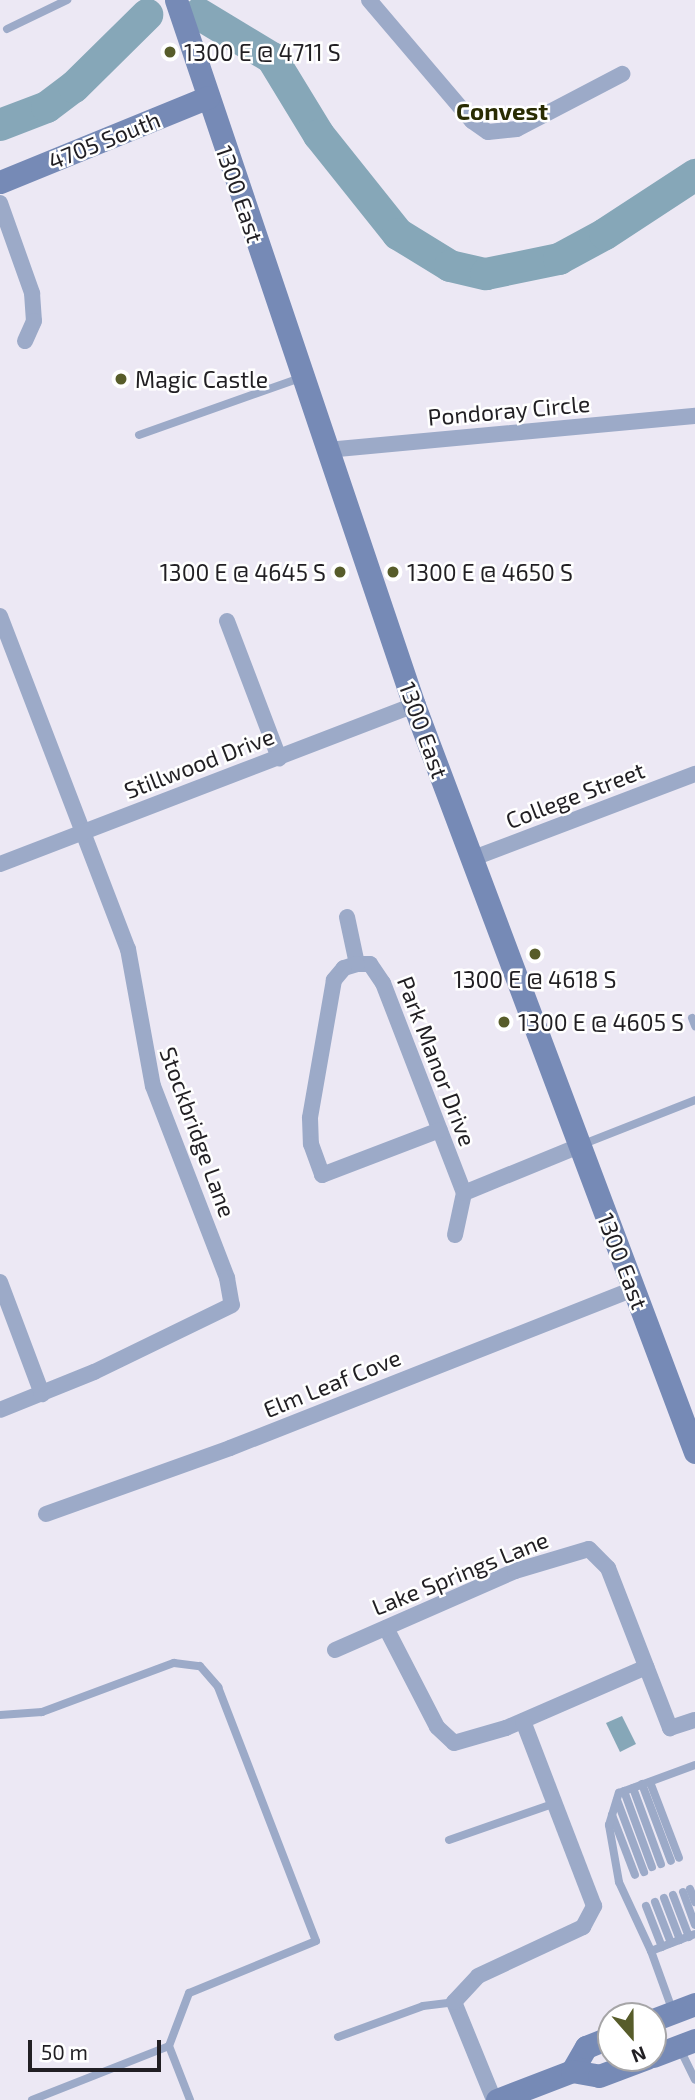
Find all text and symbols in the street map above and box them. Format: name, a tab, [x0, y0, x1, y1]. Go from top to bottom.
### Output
place label: 1300 E @ 4711 S	[184, 38, 341, 66]
marker: 1300 E @ 4711 S	[162, 44, 178, 60]
district label: Convest	[456, 97, 548, 125]
street label: 4705 South	[44, 105, 164, 175]
street label: 1300 East	[211, 142, 269, 246]
place label: Magic Castle	[135, 365, 268, 393]
marker: Magic Castle	[113, 371, 129, 387]
street label: Pondoray Circle	[426, 389, 592, 431]
place label: 1300 E @ 4645 S	[160, 558, 326, 586]
place label: 1300 E @ 4650 S	[407, 558, 573, 586]
marker: 1300 E @ 4645 S	[332, 564, 348, 580]
marker: 1300 E @ 4650 S	[385, 564, 401, 580]
street label: 1300 East	[394, 678, 454, 782]
street label: Stillwood Drive	[120, 722, 278, 804]
street label: College Street	[502, 756, 648, 834]
marker: 1300 E @ 4618 S	[527, 946, 543, 962]
place label: 1300 E @ 4618 S	[454, 965, 616, 993]
street label: Park Manor Drive	[392, 972, 482, 1150]
place label: 1300 E @ 4605 S	[518, 1008, 684, 1036]
marker: 1300 E @ 4605 S	[496, 1014, 512, 1030]
street label: Stockbridge Lane	[154, 1043, 242, 1221]
street label: 1300 East	[592, 1209, 654, 1313]
street label: Elm Leaf Cove	[259, 1343, 405, 1423]
street label: Lake Springs Lane	[368, 1525, 552, 1621]
north arrow	[597, 2002, 667, 2072]
scale bar	[32, 2026, 164, 2070]
text: 50 m	[41, 2039, 88, 2064]
text: N	[628, 2042, 650, 2068]

